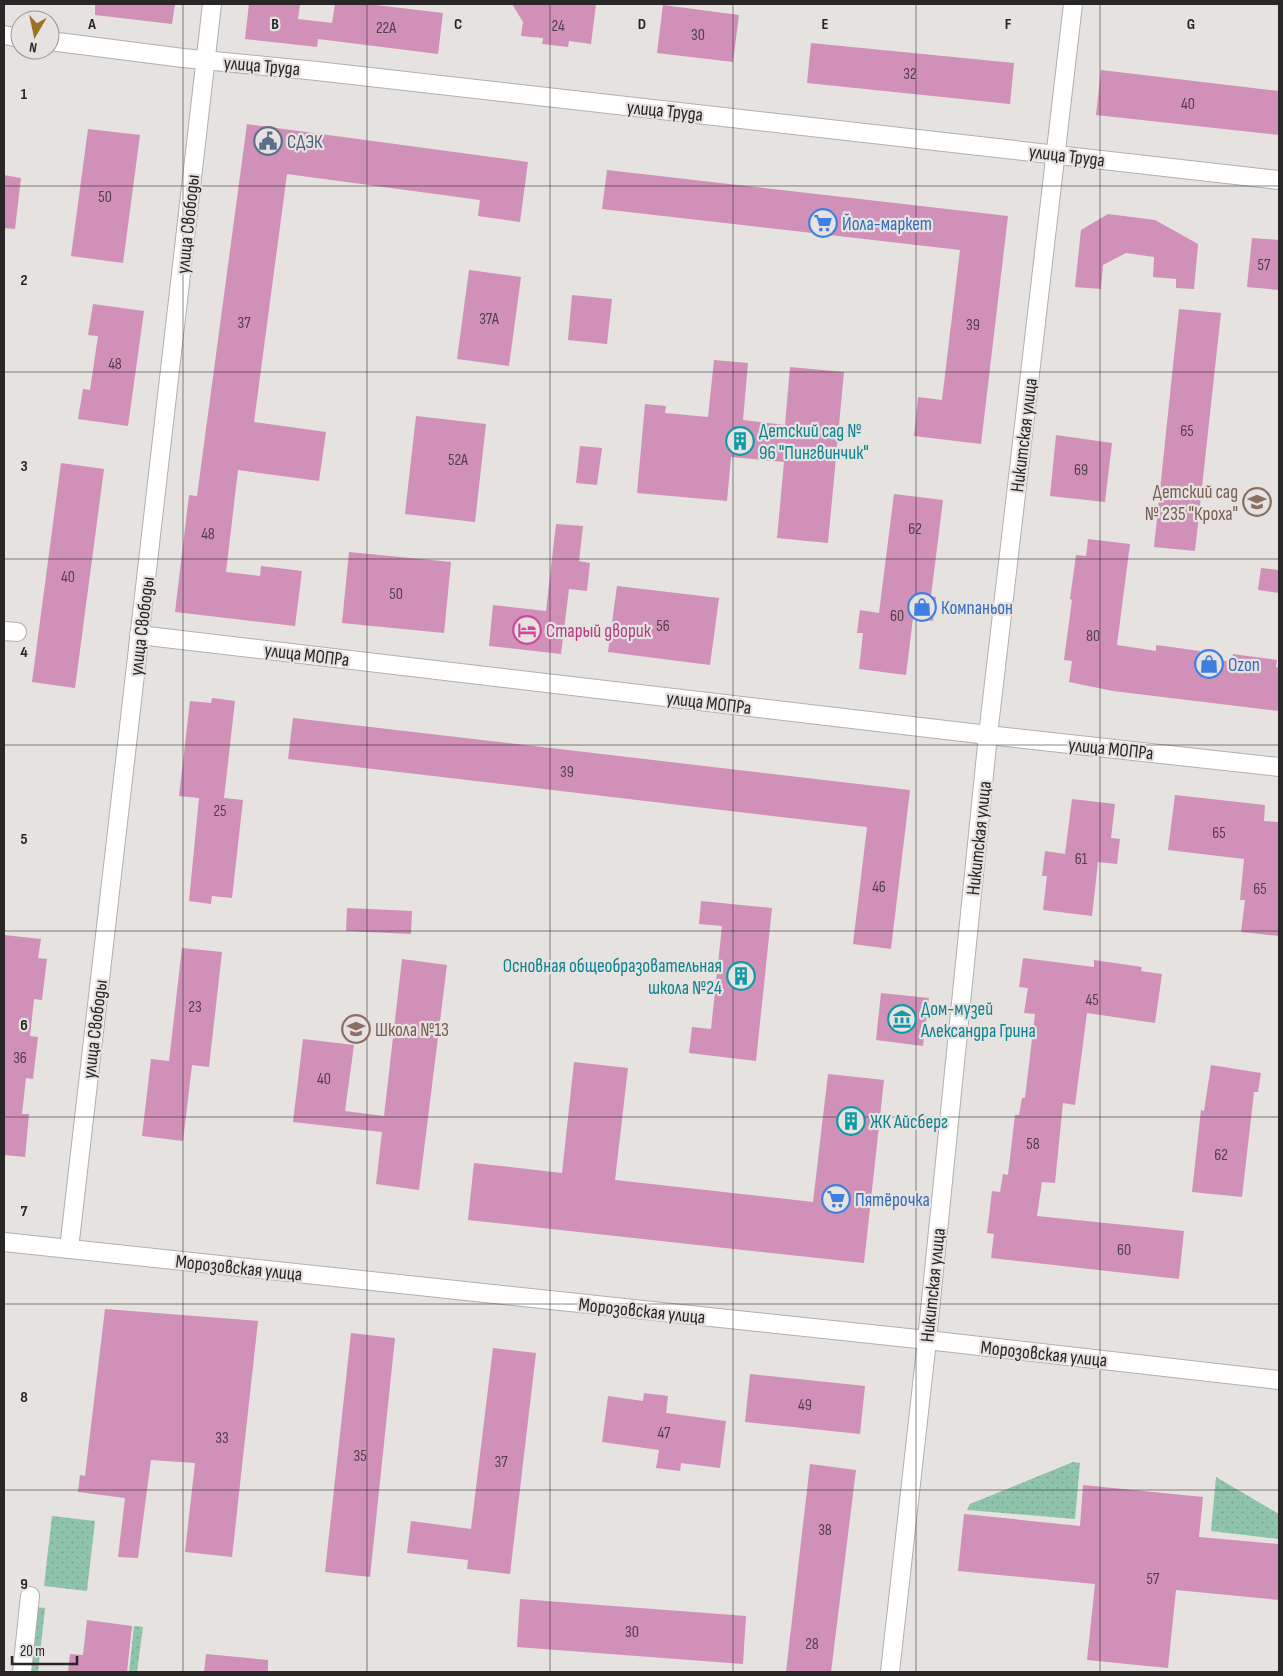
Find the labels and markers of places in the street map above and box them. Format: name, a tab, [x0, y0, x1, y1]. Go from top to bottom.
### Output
public building icon: СДЭК	[253, 126, 283, 156]
place label: СДЭК	[287, 131, 323, 154]
supermarket icon: Йола-маркет	[808, 208, 838, 238]
place label: Йола-маркет	[842, 213, 932, 236]
place label: Детский сад № 96 "Пингвинчик"	[759, 420, 869, 465]
building icon: Детский сад № 96 "Пингвинчик"	[725, 426, 755, 456]
place label: Детский сад № 235 "Кроха"	[1145, 481, 1238, 526]
school or university icon: Детский сад № 235 "Кроха"	[1242, 487, 1272, 517]
shop icon: Компаньон	[907, 592, 937, 622]
place label: Компаньон	[941, 597, 1013, 620]
hotel icon: Старый дворик	[512, 615, 542, 645]
place label: Старый дворик	[546, 620, 652, 643]
shop icon: Ozon	[1194, 649, 1224, 679]
place label: Ozon	[1228, 654, 1260, 677]
place label: Основная общеобразовательная школа №24	[503, 955, 722, 1000]
building icon: Основная общеобразовательная школа №24	[726, 961, 756, 991]
place label: Дом-музей Александра Грина	[920, 998, 1036, 1043]
museum icon: Дом-музей Александра Грина	[887, 1004, 917, 1034]
school or university icon: Школа №13	[341, 1014, 371, 1044]
place label: Школа №13	[375, 1019, 449, 1042]
building icon: ЖК Айсберг	[836, 1106, 866, 1136]
place label: ЖК Айсберг	[870, 1111, 948, 1134]
supermarket icon: Пятёрочка	[821, 1184, 851, 1214]
place label: Пятёрочка	[855, 1189, 930, 1212]

